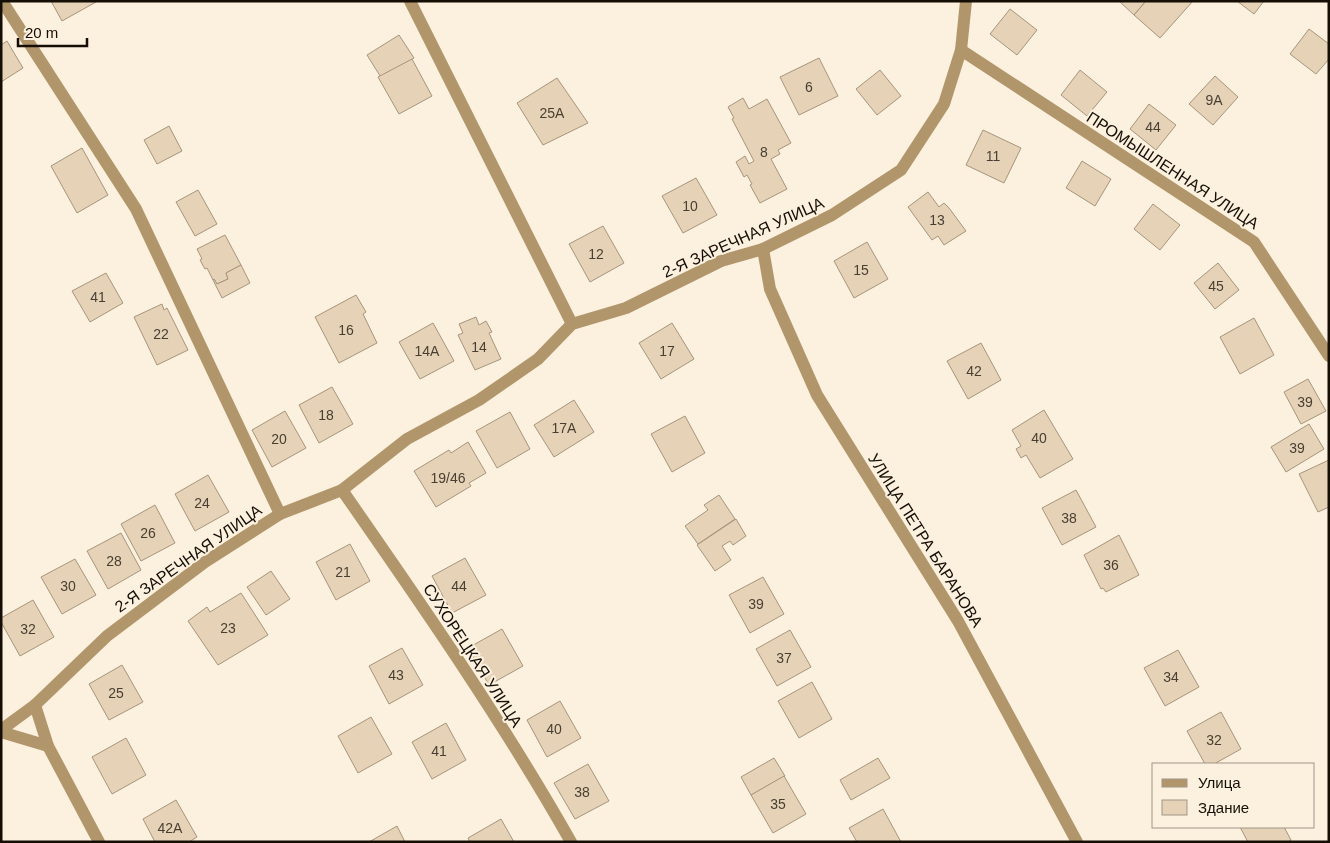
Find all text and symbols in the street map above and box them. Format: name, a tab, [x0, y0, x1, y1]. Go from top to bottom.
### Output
scale bar	[18, 15, 86, 47]
text: 20 m	[25, 24, 58, 41]
house number: 6	[805, 79, 813, 95]
house number: 9А	[1205, 92, 1223, 108]
house number: 25А	[540, 105, 565, 121]
street label: ПРОМЫШЛЕННАЯ УЛИЦА	[1084, 108, 1262, 233]
house number: 44	[1145, 119, 1161, 135]
house number: 8	[760, 144, 768, 160]
house number: 11	[986, 148, 1000, 164]
street label: 2-Я ЗАРЕЧНАЯ УЛИЦА	[660, 194, 827, 281]
house number: 10	[682, 198, 698, 214]
house number: 13	[929, 212, 945, 228]
house number: 12	[588, 246, 604, 262]
house number: 15	[853, 262, 869, 278]
house number: 45	[1208, 278, 1224, 294]
house number: 41	[90, 289, 106, 305]
house number: 16	[338, 322, 354, 338]
house number: 22	[153, 326, 169, 342]
house number: 14	[471, 339, 487, 355]
house number: 14А	[415, 343, 440, 359]
house number: 17	[659, 343, 675, 359]
house number: 42	[966, 363, 982, 379]
house number: 39	[1297, 394, 1313, 410]
house number: 18	[318, 407, 334, 423]
house number: 17А	[552, 420, 577, 436]
house number: 40	[1031, 430, 1047, 446]
house number: 20	[271, 431, 287, 447]
house number: 39	[1289, 440, 1305, 456]
street label: УЛИЦА ПЕТРА БАРАНОВА	[865, 450, 986, 630]
house number: 19/46	[430, 470, 466, 486]
house number: 24	[194, 495, 210, 511]
street label: 2-Я ЗАРЕЧНАЯ УЛИЦА	[112, 501, 265, 616]
house number: 38	[1061, 510, 1077, 526]
house number: 26	[140, 525, 156, 541]
house number: 28	[106, 553, 122, 569]
house number: 36	[1103, 557, 1119, 573]
house number: 21	[335, 564, 351, 580]
house number: 30	[60, 578, 76, 594]
house number: 44	[451, 578, 467, 594]
street label: СУХОРЕЦКАЯ УЛИЦА	[420, 581, 525, 730]
house number: 39	[748, 596, 764, 612]
house number: 23	[220, 620, 236, 636]
house number: 32	[20, 621, 36, 637]
house number: 37	[776, 650, 792, 666]
house number: 43	[388, 667, 404, 683]
house number: 34	[1163, 669, 1179, 685]
house number: 25	[108, 685, 124, 701]
house number: 40	[546, 721, 562, 737]
house number: 32	[1206, 732, 1222, 748]
house number: 41	[431, 743, 447, 759]
legend	[1152, 763, 1315, 828]
text: Улица	[1198, 774, 1241, 791]
house number: 38	[574, 784, 590, 800]
house number: 35	[770, 796, 786, 812]
text: Здание	[1198, 799, 1249, 816]
house number: 42А	[158, 820, 183, 836]

